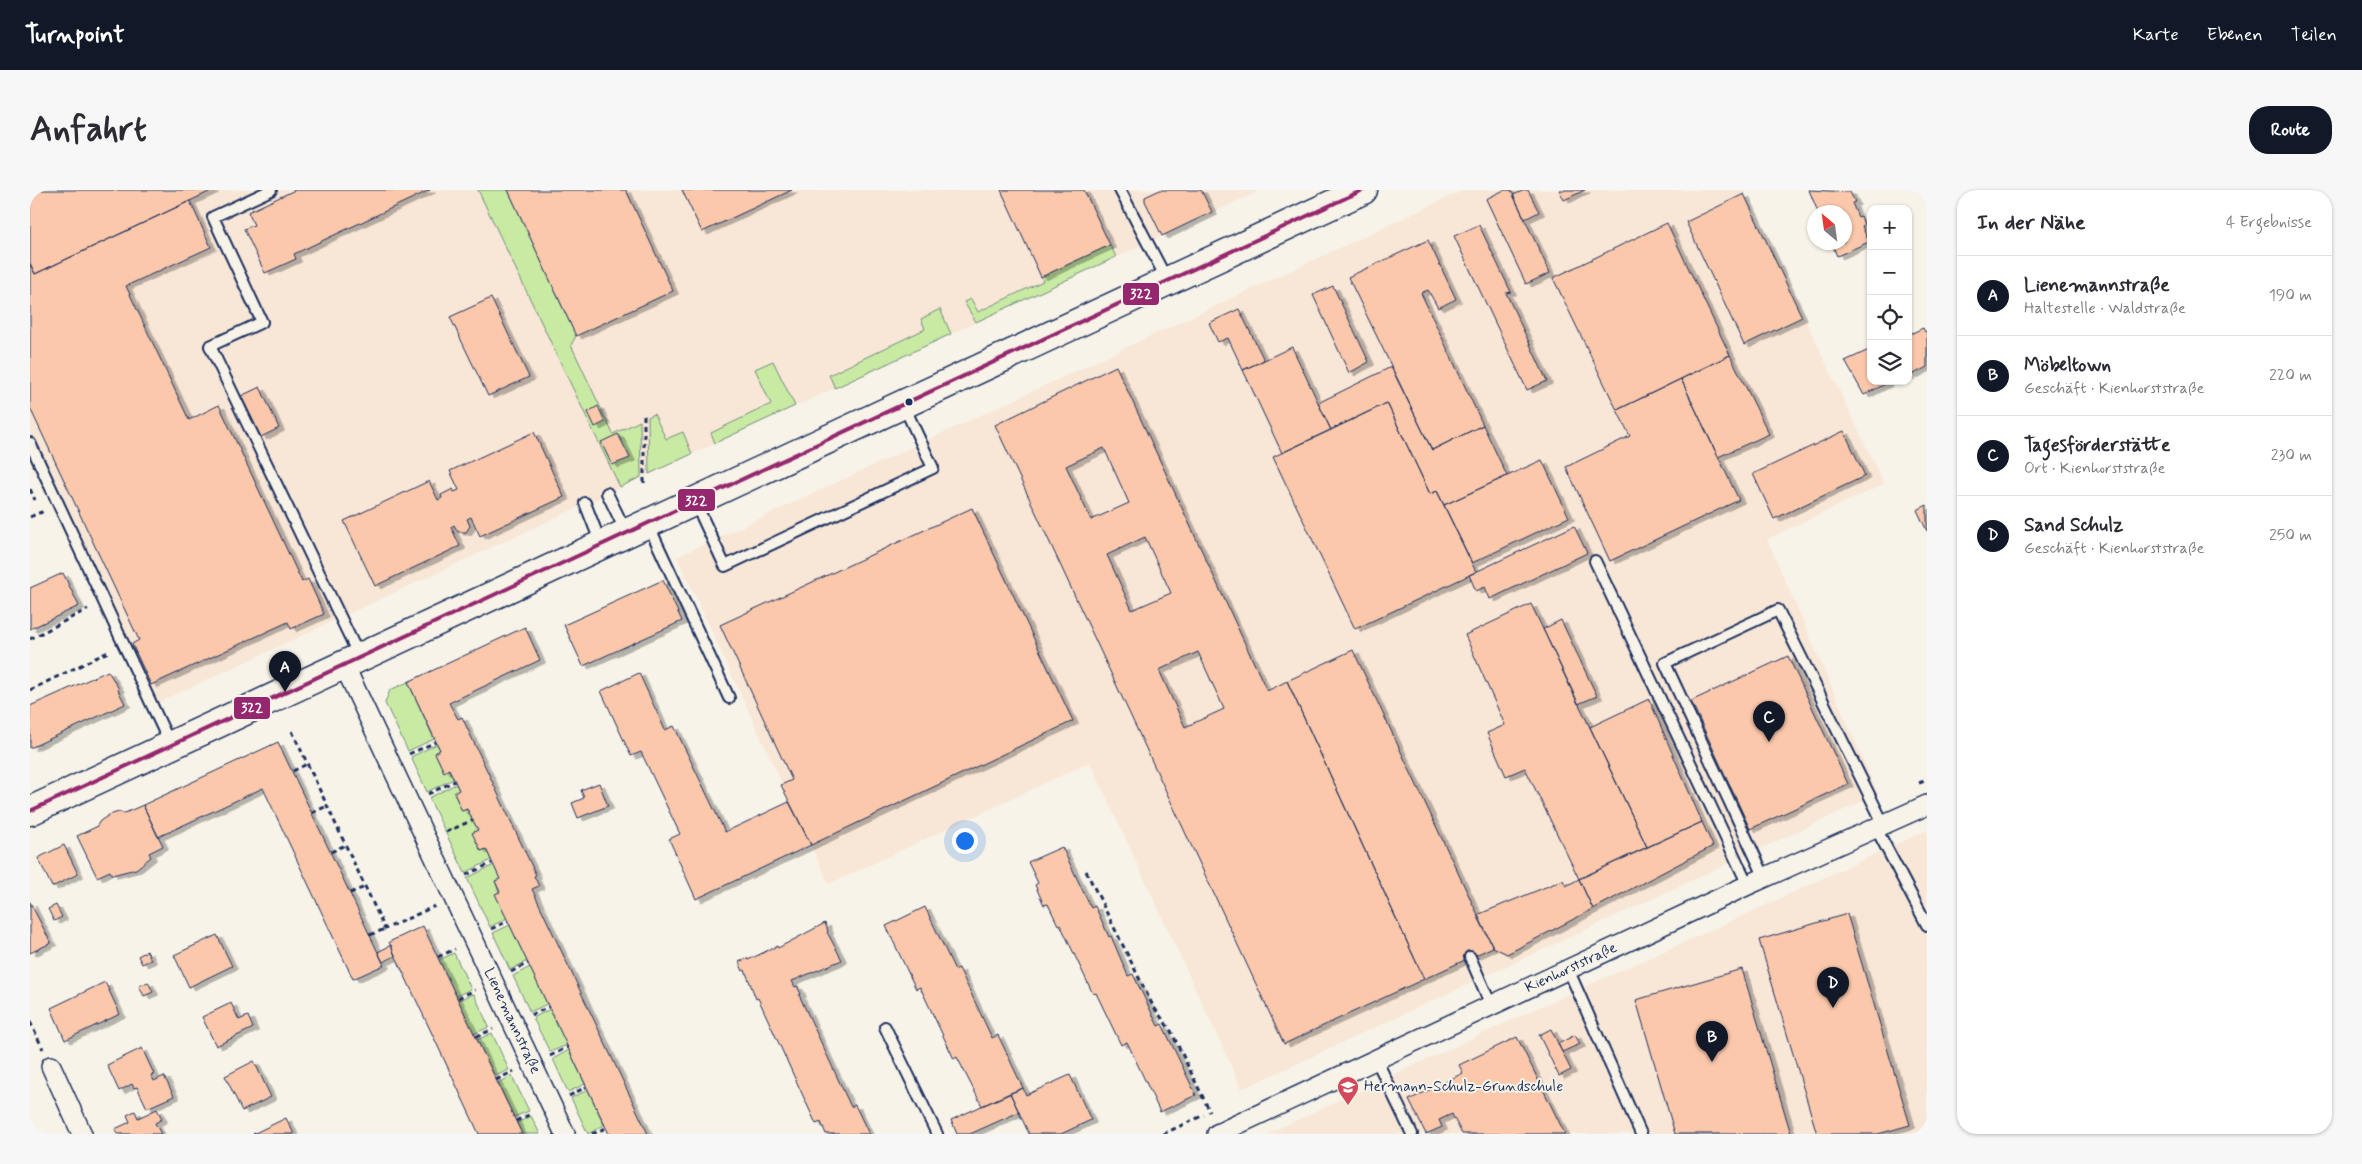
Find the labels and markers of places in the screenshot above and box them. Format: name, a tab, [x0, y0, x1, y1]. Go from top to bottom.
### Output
unlabelled marker	[904, 397, 914, 407]
pin: A	[269, 651, 301, 692]
pin: C	[1753, 701, 1785, 742]
pin: D	[1817, 967, 1849, 1008]
pin: B	[1696, 1021, 1728, 1062]
school or university icon: Hermann-Schulz-Grundschule	[1336, 1075, 1360, 1106]
place label: Hermann-Schulz-Grundschule	[1364, 1077, 1563, 1097]

